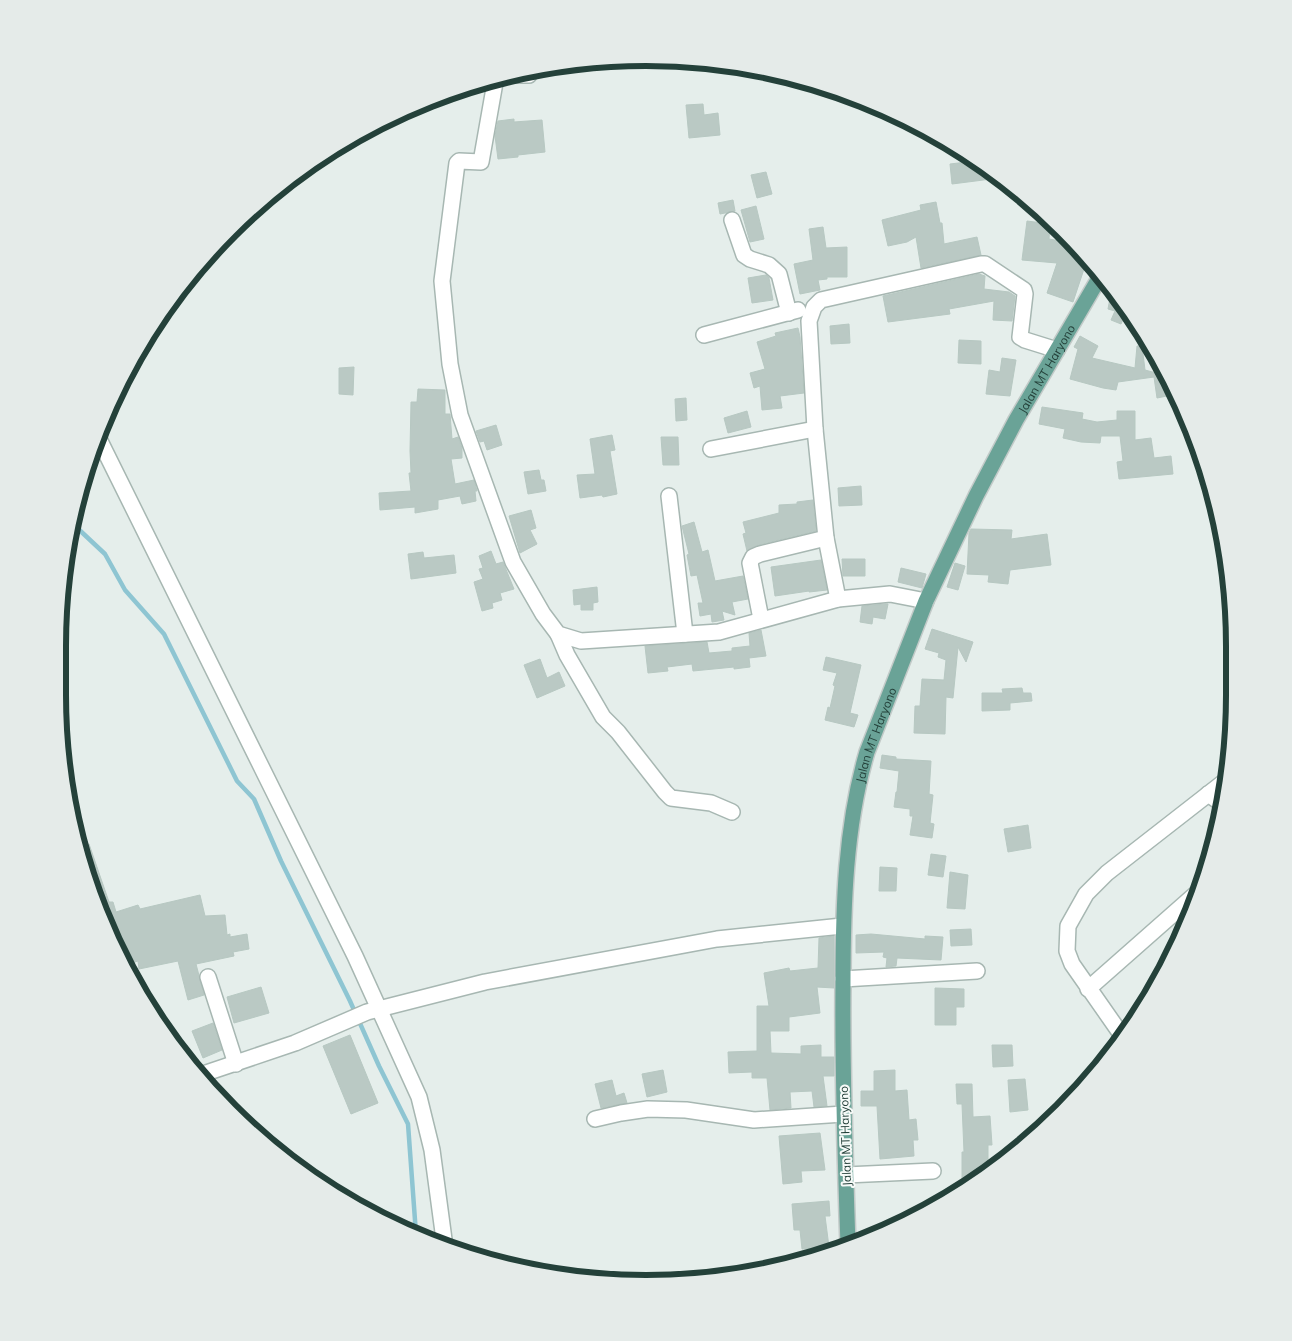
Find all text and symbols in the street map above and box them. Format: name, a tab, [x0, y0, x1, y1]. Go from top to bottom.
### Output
street label: Jalan MT Haryono	[1014, 321, 1078, 416]
street label: Jalan MT Haryono	[852, 685, 899, 784]
street label: Jalan MT Haryono	[836, 1086, 854, 1186]

